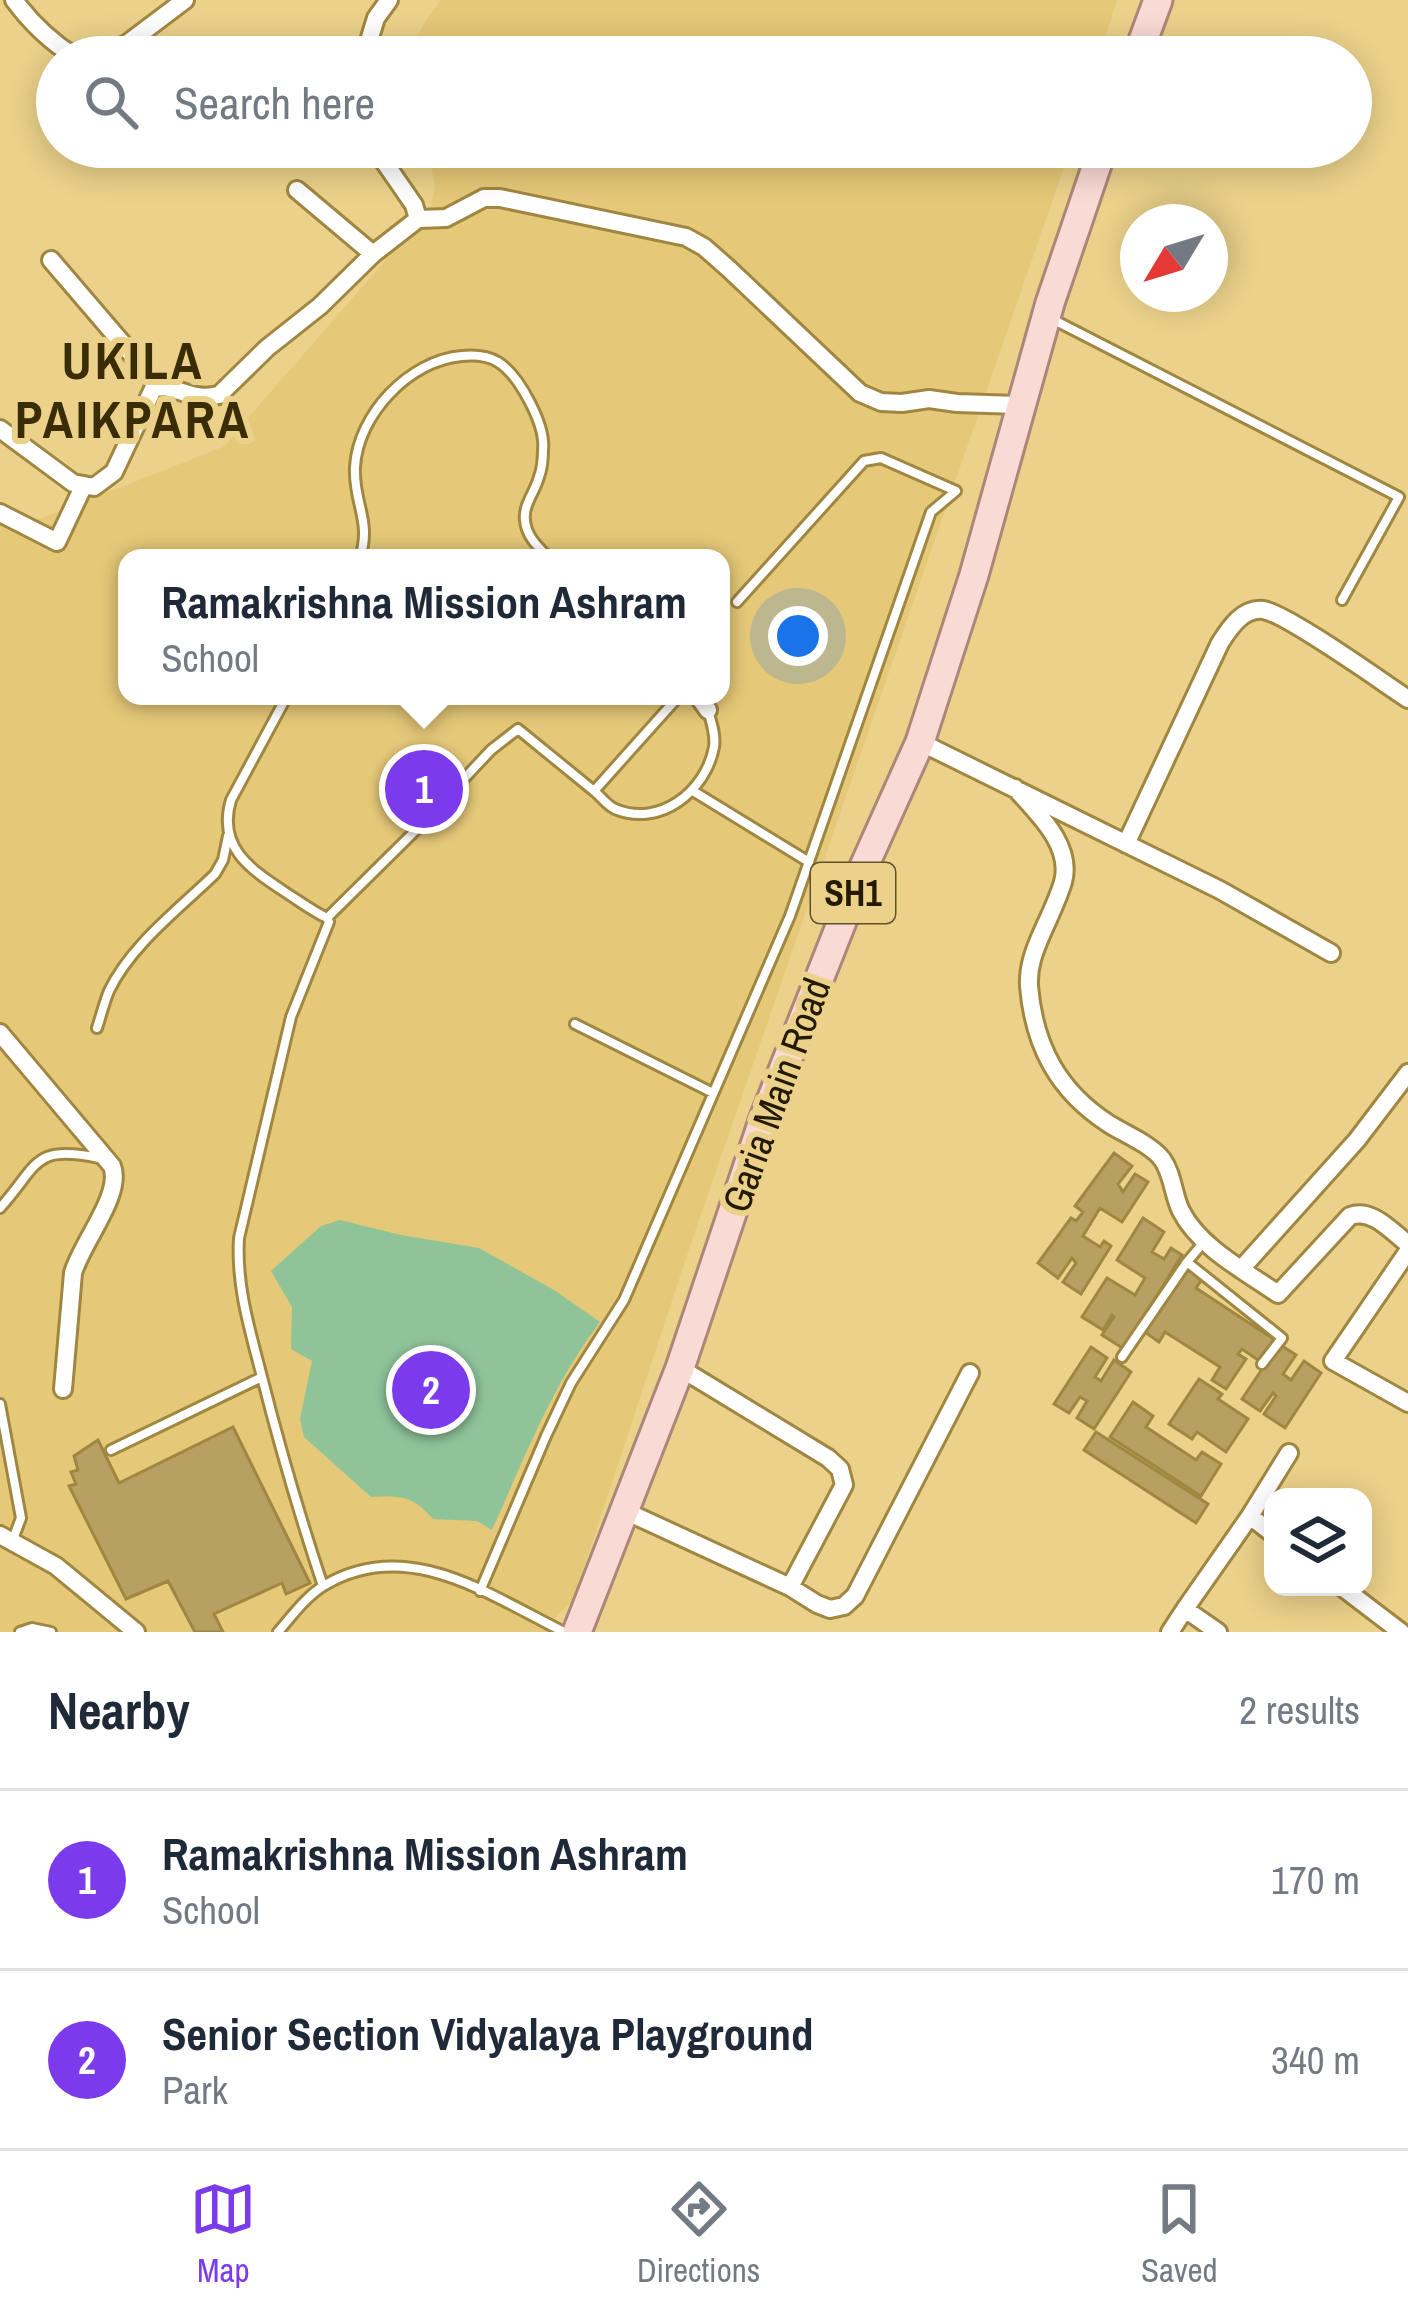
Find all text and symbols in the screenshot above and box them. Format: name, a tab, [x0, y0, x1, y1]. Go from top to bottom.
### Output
search box	[36, 36, 1372, 168]
icon: search	[78, 69, 144, 135]
text: Search here	[174, 72, 375, 133]
north arrow	[1120, 204, 1228, 312]
district label: UKILA PAIKPARA	[15, 326, 251, 454]
popup	[118, 549, 730, 705]
text: Ramakrishna Mission Ashram	[161, 571, 687, 632]
your location	[768, 606, 828, 666]
text: School	[161, 632, 259, 684]
pin: 1	[385, 744, 463, 834]
road number: SH1	[811, 863, 895, 923]
street label: Garia Main Road	[710, 971, 842, 1219]
pin: 2	[392, 1345, 470, 1435]
map controls	[1264, 1488, 1372, 1596]
button: layers	[1264, 1488, 1372, 1596]
text: Nearby	[48, 1676, 190, 1745]
text: 2 results	[1239, 1684, 1360, 1736]
text: Ramakrishna Mission Ashram	[162, 1823, 688, 1884]
text: 1	[78, 1854, 96, 1906]
text: 170 m	[1271, 1854, 1360, 1906]
text: School	[162, 1884, 260, 1936]
text: Senior Section Vidyalaya Playground	[162, 2003, 814, 2064]
text: 2	[78, 2034, 96, 2086]
text: 340 m	[1271, 2034, 1360, 2086]
text: Park	[162, 2064, 228, 2116]
tab: Map	[190, 2176, 256, 2292]
tab: Directions	[637, 2176, 760, 2292]
tab: Saved	[1141, 2176, 1218, 2292]

